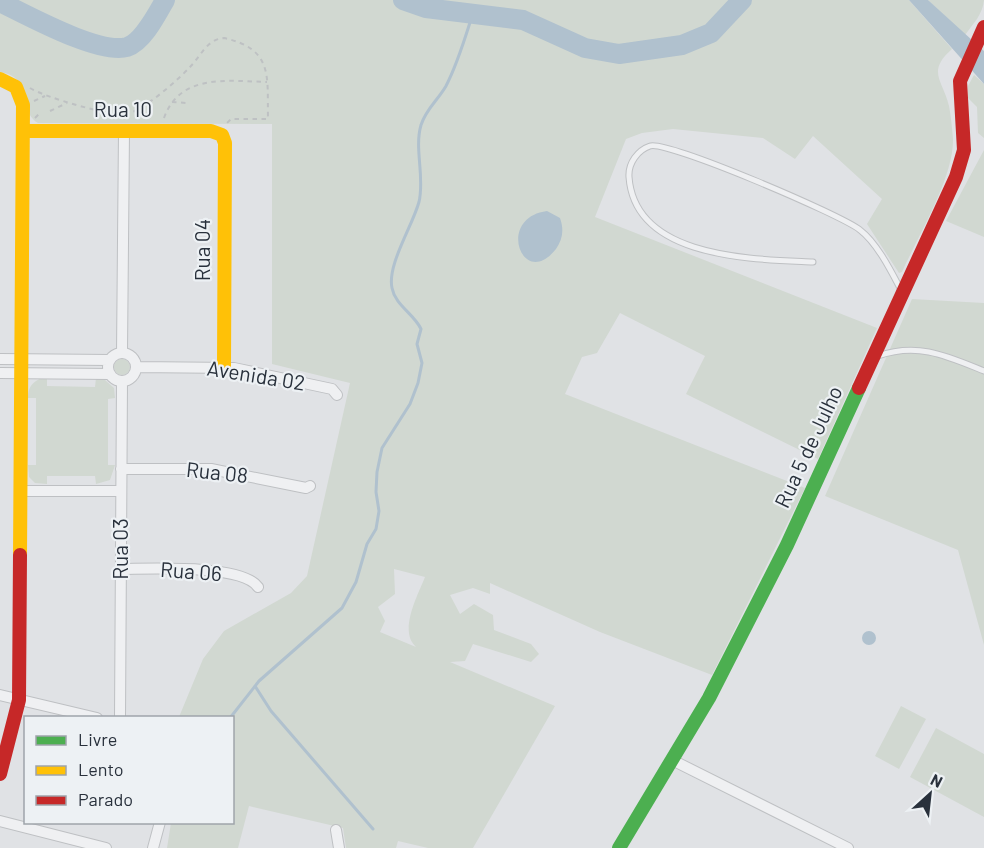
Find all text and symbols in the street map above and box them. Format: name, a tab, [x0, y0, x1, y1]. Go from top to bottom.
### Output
street label: Rua 10	[94, 96, 152, 121]
street label: Rua 04	[189, 219, 214, 281]
street label: Avenida 02	[205, 354, 307, 395]
street label: Rua 5 de Julho	[768, 381, 847, 511]
street label: Rua 08	[185, 456, 249, 487]
street label: Rua 03	[107, 518, 132, 580]
street label: Rua 06	[159, 556, 223, 585]
legend	[24, 716, 234, 824]
text: Livre	[78, 728, 117, 750]
text: Lento	[78, 758, 124, 780]
north arrow	[900, 764, 960, 824]
text: N	[928, 769, 946, 791]
text: Parado	[78, 788, 133, 810]

